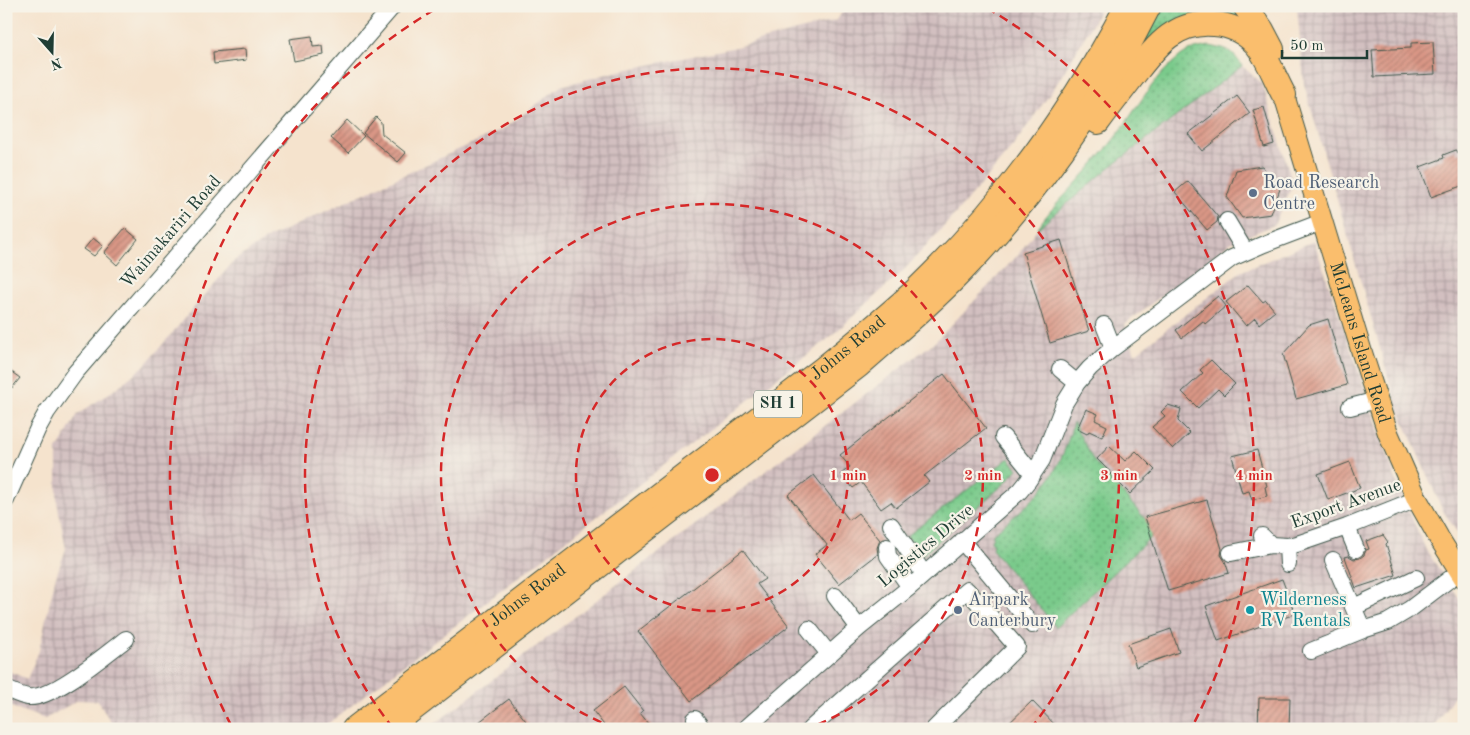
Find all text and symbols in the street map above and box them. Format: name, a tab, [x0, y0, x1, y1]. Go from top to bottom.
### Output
north arrow	[28, 28, 78, 78]
scale bar	[1282, 28, 1368, 60]
text: 50 m	[1290, 39, 1324, 54]
text: N	[48, 55, 64, 72]
street label: Waimakariri Road	[117, 172, 225, 292]
place label: Road Research Centre	[1263, 174, 1380, 213]
marker: Road Research Centre	[1247, 187, 1259, 199]
street label: McLeans Island Road	[1326, 260, 1393, 426]
street label: Johns Road	[807, 312, 889, 384]
road number: SH 1	[754, 390, 802, 418]
centre of rings	[703, 466, 721, 484]
text: 1 min	[829, 469, 867, 484]
text: 2 min	[964, 469, 1002, 484]
text: 3 min	[1100, 469, 1138, 484]
text: 4 min	[1235, 469, 1273, 484]
street label: Export Avenue	[1288, 476, 1404, 532]
street label: Logistics Drive	[875, 501, 977, 591]
street label: Johns Road	[486, 561, 569, 631]
place label: Airpark Canterbury	[968, 591, 1057, 630]
place label: Wilderness RV Rentals	[1260, 591, 1351, 630]
marker: Airpark Canterbury	[952, 604, 964, 616]
marker: Wilderness RV Rentals	[1244, 604, 1256, 616]

